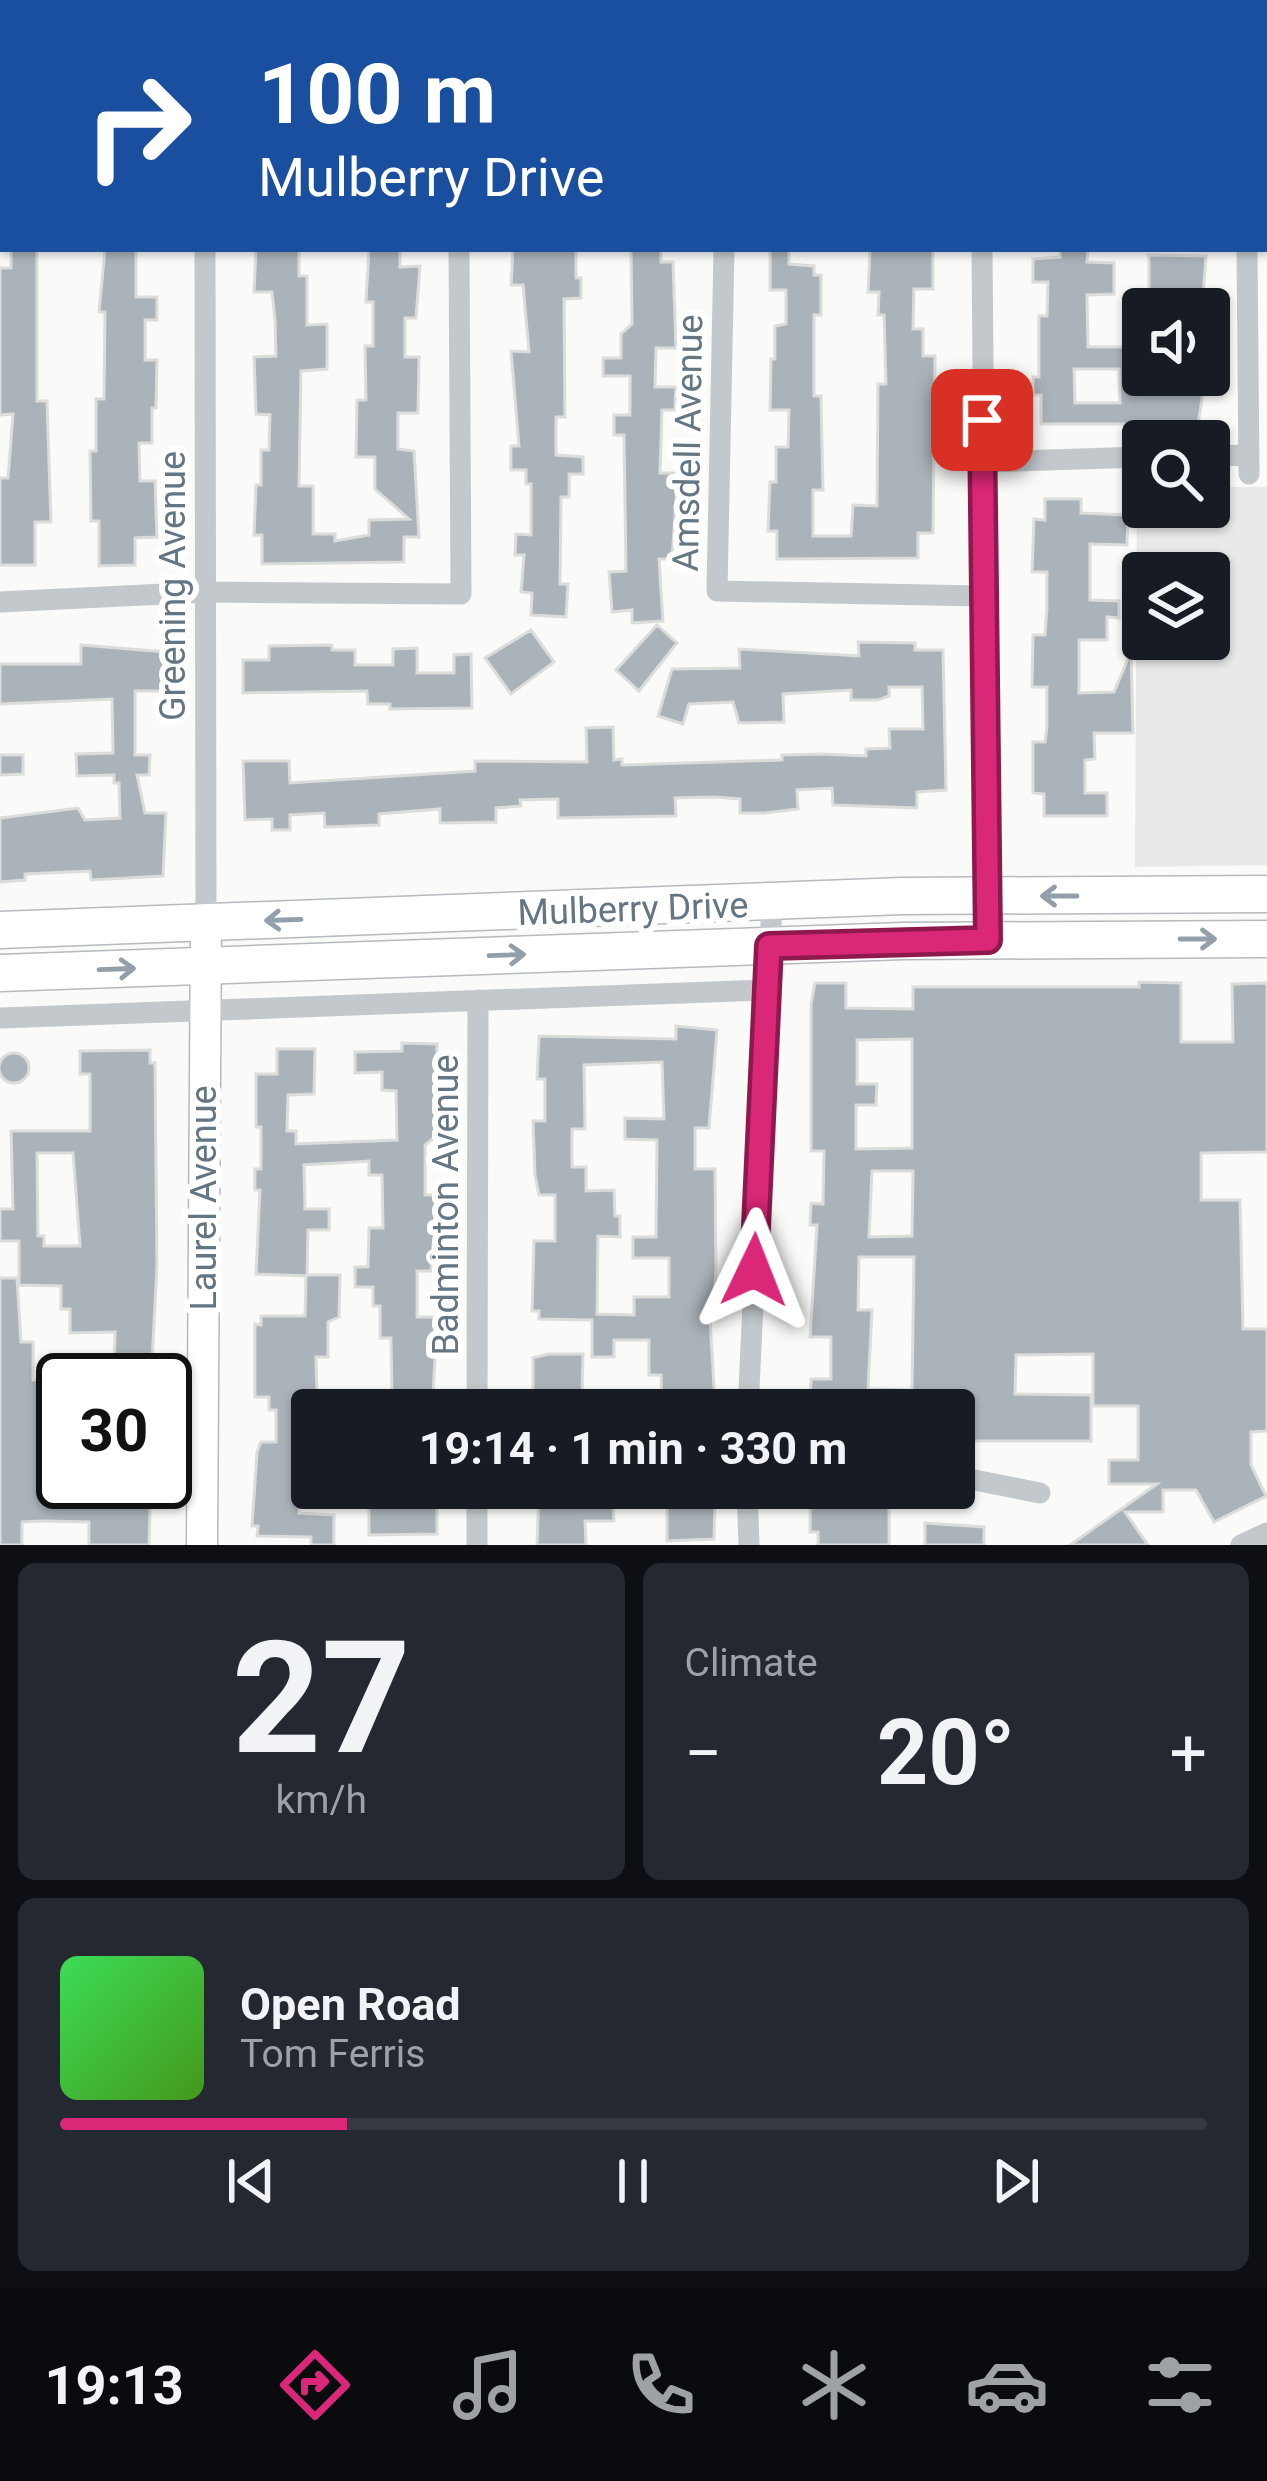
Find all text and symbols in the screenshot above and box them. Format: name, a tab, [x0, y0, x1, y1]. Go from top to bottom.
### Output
text: 100 m	[258, 45, 496, 144]
icon: right	[60, 48, 216, 204]
text: Mulberry Drive	[258, 146, 604, 209]
map controls	[1122, 288, 1230, 660]
button: sound	[1122, 288, 1230, 396]
street label: Amsdell Avenue	[665, 314, 711, 572]
pin	[931, 369, 1033, 471]
icon: arrive	[949, 387, 1015, 453]
button: search	[1122, 420, 1230, 528]
street label: Greening Avenue	[152, 451, 194, 721]
button: layers	[1122, 552, 1230, 660]
street label: Mulberry Drive	[517, 884, 749, 934]
one-way arrow	[1040, 885, 1079, 907]
one-way arrow	[264, 909, 303, 932]
one-way arrow	[1178, 928, 1217, 950]
one-way arrow	[487, 943, 526, 966]
one-way arrow	[97, 957, 136, 980]
street label: Badminton Avenue	[425, 1054, 467, 1356]
street label: Laurel Avenue	[183, 1085, 225, 1311]
position arrow	[691, 1207, 817, 1333]
speed limit sign: 30	[36, 1353, 192, 1509]
text: 19:14 · 1 min · 330 m	[419, 1422, 847, 1475]
text: 27	[232, 1607, 411, 1790]
text: Climate	[685, 1640, 818, 1686]
text: 20°	[877, 1701, 1015, 1806]
text: −	[685, 1715, 722, 1792]
text: +	[1170, 1715, 1207, 1792]
text: km/h	[275, 1777, 367, 1823]
text: Open Road	[240, 1978, 461, 2031]
text: Tom Ferris	[240, 2031, 425, 2077]
icon: previous	[218, 2148, 284, 2214]
icon: pause	[600, 2148, 666, 2214]
icon: next	[983, 2148, 1049, 2214]
icon: directions	[273, 2343, 357, 2427]
icon: music	[446, 2343, 530, 2427]
icon: phone	[619, 2343, 703, 2427]
icon: climate	[792, 2343, 876, 2427]
icon: car	[965, 2343, 1049, 2427]
icon: filters	[1138, 2343, 1222, 2427]
text: 19:13	[45, 2354, 184, 2417]

